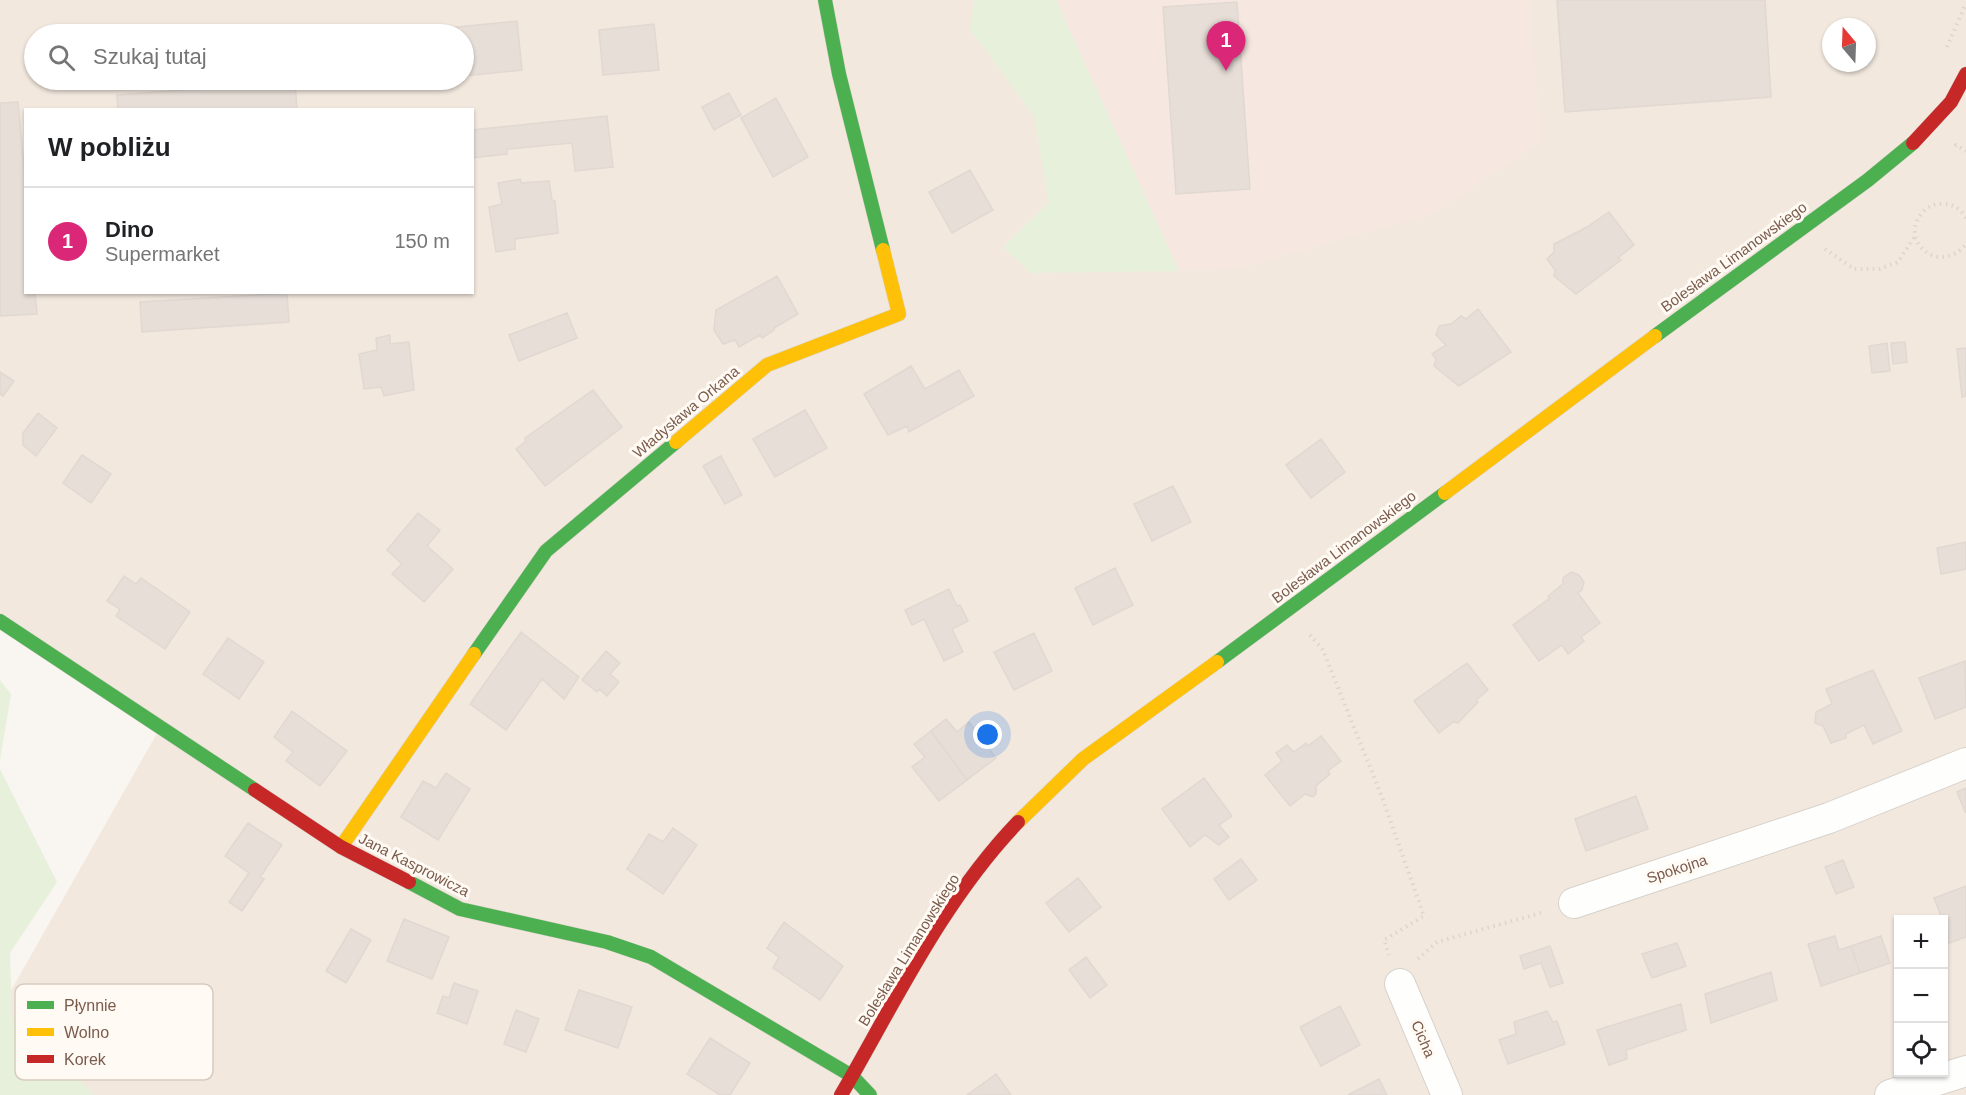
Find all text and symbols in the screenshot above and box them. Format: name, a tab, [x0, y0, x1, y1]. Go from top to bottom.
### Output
north arrow	[1822, 18, 1876, 72]
pin: 1	[1206, 22, 1246, 71]
search box	[24, 24, 474, 90]
icon: search	[45, 41, 78, 74]
text: Szukaj tutaj	[93, 44, 207, 69]
text: W pobliżu	[48, 132, 171, 162]
street label: Bolesława Limanowskiego	[1658, 198, 1810, 315]
text: Dino	[105, 217, 154, 242]
text: 1	[62, 230, 73, 252]
text: 150 m	[394, 230, 450, 252]
text: Supermarket	[105, 243, 220, 265]
street label: Władysława Orkana	[629, 362, 743, 461]
street label: Bolesława Limanowskiego	[1268, 487, 1419, 606]
your location	[973, 720, 1002, 749]
street label: Jana Kasprowicza	[356, 829, 473, 900]
street label: Spokojna	[1644, 851, 1710, 886]
street label: Bolesława Limanowskiego	[855, 871, 962, 1029]
map controls	[1894, 915, 1948, 1077]
button: +	[1894, 915, 1948, 969]
button: −	[1894, 969, 1948, 1023]
legend	[15, 984, 213, 1080]
text: Płynnie	[64, 997, 117, 1014]
street label: Cicha	[1408, 1018, 1439, 1060]
button: locate	[1894, 1023, 1948, 1077]
text: Wolno	[64, 1024, 109, 1041]
text: Korek	[64, 1051, 107, 1068]

